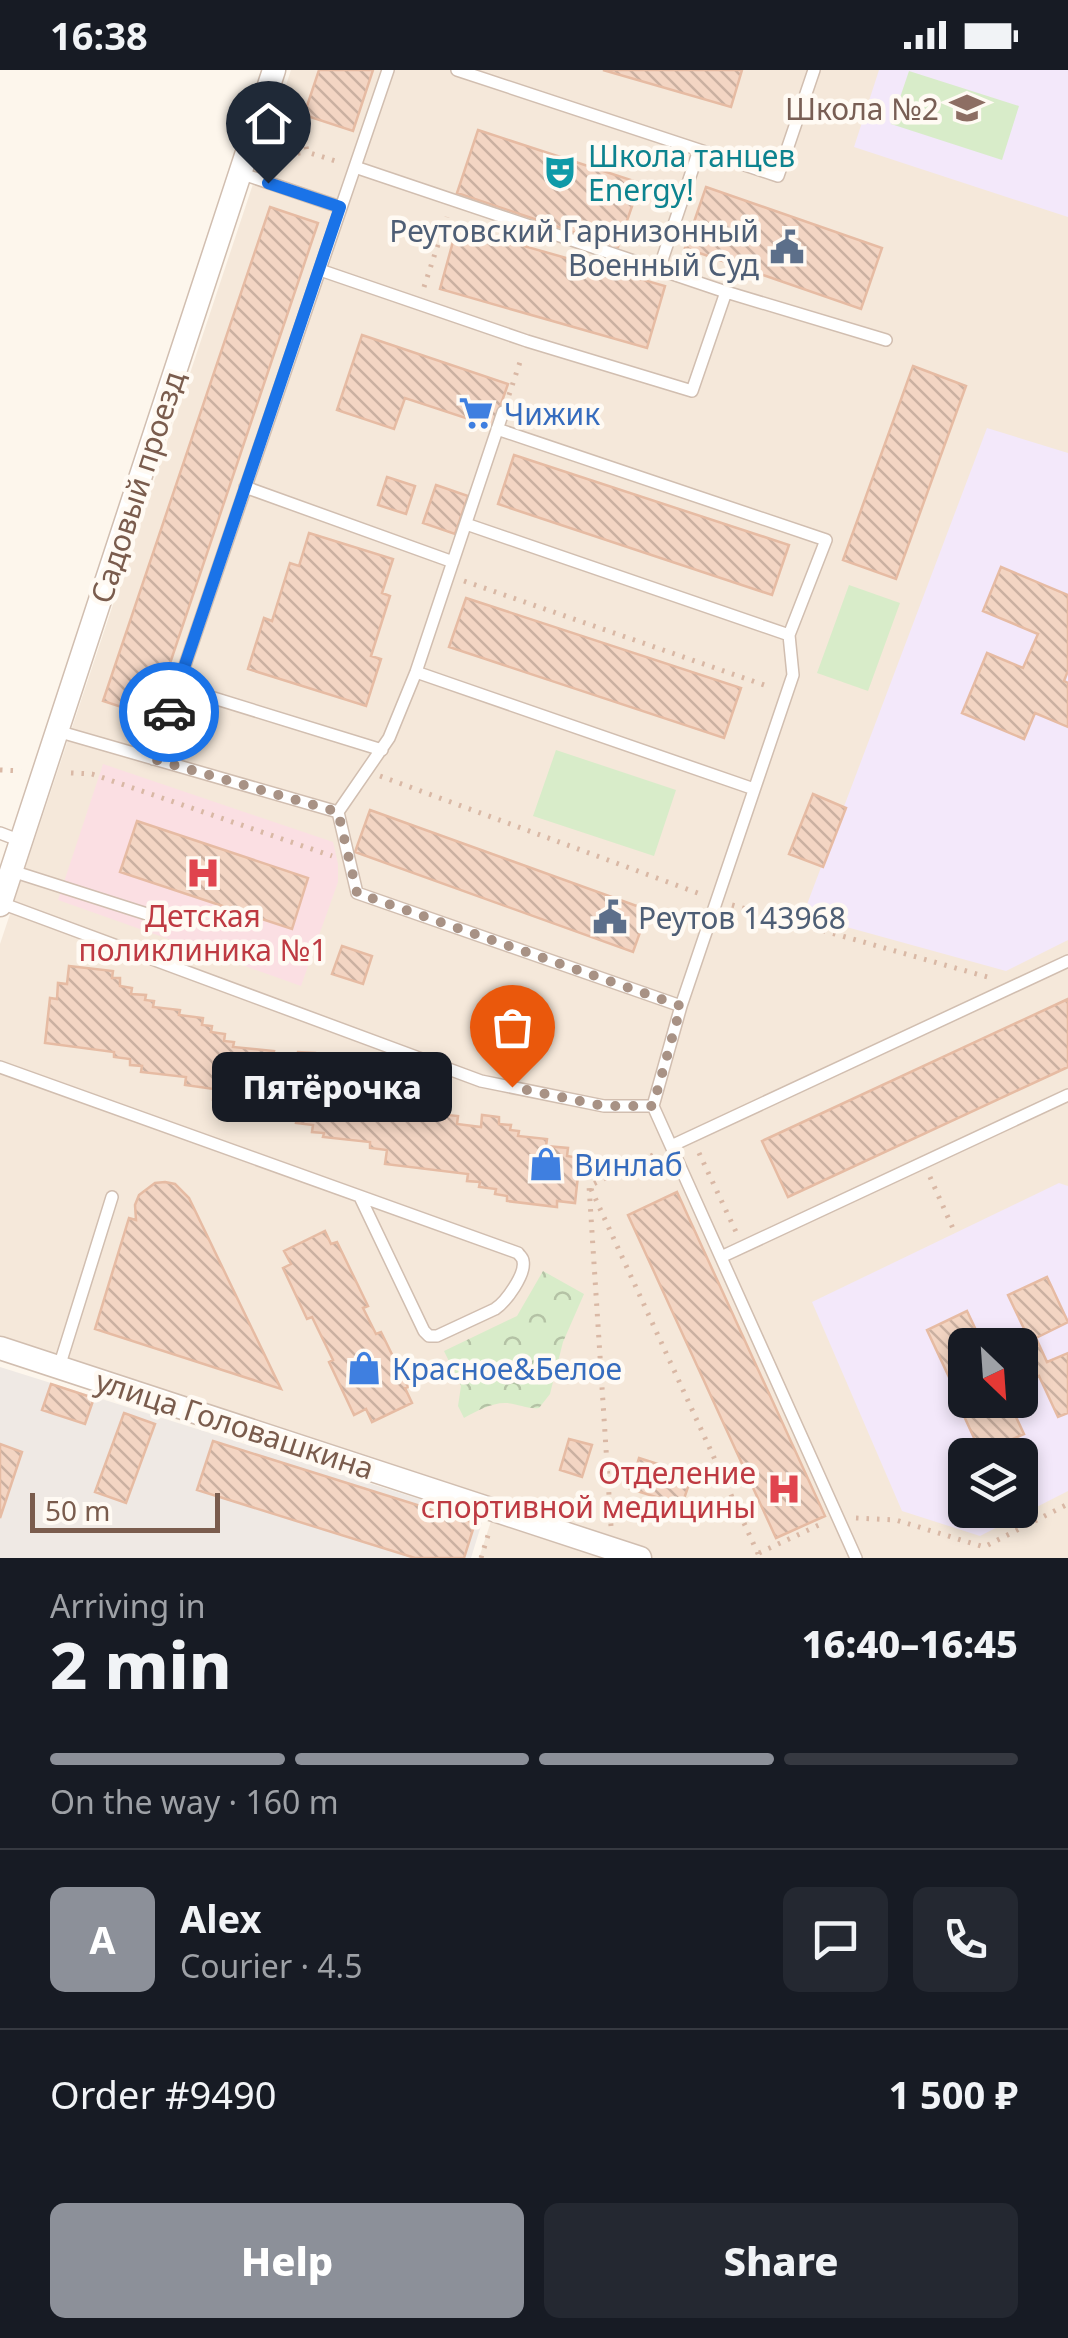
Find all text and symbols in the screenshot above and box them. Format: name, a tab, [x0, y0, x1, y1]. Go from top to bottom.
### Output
text: 16:38	[50, 9, 148, 61]
pin	[226, 81, 311, 184]
place label: Школа №2	[785, 88, 939, 129]
school or university icon: Школа №2	[948, 89, 986, 127]
icon: home	[241, 96, 296, 151]
place label: Школа танцев Energy!	[588, 135, 795, 210]
theatre icon: Школа танцев Energy!	[541, 153, 579, 191]
place label: Реутовский Гарнизонный Военный Суд	[389, 210, 759, 285]
public building icon: Реутовский Гарнизонный Военный Суд	[768, 228, 806, 266]
street label: Садовый проезд	[80, 366, 194, 608]
place label: Чижик	[504, 393, 600, 434]
supermarket icon: Чижик	[457, 394, 495, 432]
courier	[119, 662, 219, 762]
icon: car	[142, 685, 197, 740]
hospital icon: Детская поликлиника №1	[184, 854, 222, 892]
place label: Детская поликлиника №1	[78, 895, 328, 970]
place label: Реутов 143968	[638, 897, 846, 938]
public building icon: Реутов 143968	[591, 898, 629, 936]
pin	[470, 985, 555, 1088]
icon: bag	[485, 1000, 540, 1055]
callout: Пятёрочка	[212, 1052, 452, 1122]
text: Пятёрочка	[242, 1065, 422, 1108]
place label: Винлаб	[574, 1144, 683, 1185]
shop icon: Винлаб	[527, 1145, 565, 1183]
north arrow	[948, 1328, 1038, 1418]
map controls	[948, 1328, 1038, 1528]
place label: Красное&Белое	[392, 1348, 622, 1389]
shop icon: Красное&Белое	[345, 1349, 383, 1387]
street label: улица Головашкина	[91, 1360, 379, 1488]
button: layers	[948, 1438, 1038, 1528]
place label: Отделение спортивной медицины	[421, 1452, 756, 1527]
hospital icon: Отделение спортивной медицины	[765, 1470, 803, 1508]
scale bar	[30, 1488, 220, 1532]
text: 50 m	[45, 1491, 111, 1529]
text: Arriving in	[50, 1584, 205, 1627]
text: 16:40–16:45	[802, 1617, 1018, 1669]
text: 2 min	[50, 1620, 232, 1708]
text: On the way · 160 m	[50, 1780, 339, 1823]
button: chat	[783, 1887, 888, 1992]
button: phone	[913, 1887, 1018, 1992]
text: Alex	[180, 1892, 262, 1944]
text: A	[89, 1913, 116, 1965]
text: Courier · 4.5	[180, 1944, 363, 1987]
text: Order #9490	[50, 2068, 276, 2120]
text: 1 500 ₽	[888, 2068, 1018, 2120]
button: Help	[50, 2203, 524, 2318]
button: Share	[544, 2203, 1018, 2318]

